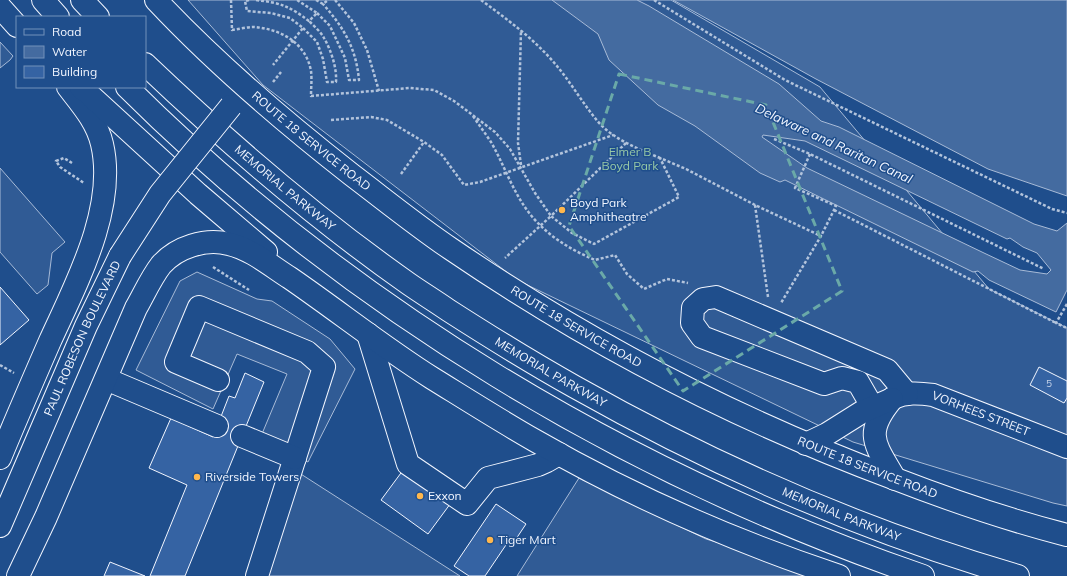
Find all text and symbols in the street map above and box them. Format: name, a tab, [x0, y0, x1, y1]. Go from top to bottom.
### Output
legend	[16, 16, 146, 88]
text: Road	[52, 24, 81, 39]
text: Water	[52, 44, 88, 59]
text: Building	[52, 64, 97, 79]
street label: ROUTE 18 SERVICE ROAD	[249, 88, 374, 194]
water label: Delaware and Raritan Canal	[753, 100, 916, 187]
street label: MEMORIAL PARKWAY	[232, 142, 339, 234]
park label: Elmer B Boyd Park	[602, 144, 659, 173]
place label: Boyd Park Amphitheatre	[570, 195, 646, 224]
marker: Boyd Park Amphitheatre	[557, 205, 567, 215]
street label: PAUL ROBESON BOULEVARD	[40, 258, 124, 418]
street label: ROUTE 18 SERVICE ROAD	[508, 282, 644, 370]
street label: MEMORIAL PARKWAY	[493, 334, 610, 410]
house number: 5	[1046, 377, 1052, 390]
street label: VORHEES STREET	[930, 387, 1033, 439]
street label: ROUTE 18 SERVICE ROAD	[795, 433, 940, 501]
place label: Riverside Towers	[205, 469, 299, 484]
marker: Riverside Towers	[192, 472, 202, 482]
street label: MEMORIAL PARKWAY	[780, 483, 904, 544]
place label: Exxon	[428, 488, 462, 503]
marker: Exxon	[415, 491, 425, 501]
place label: Tiger Mart	[498, 532, 556, 547]
marker: Tiger Mart	[485, 535, 495, 545]

